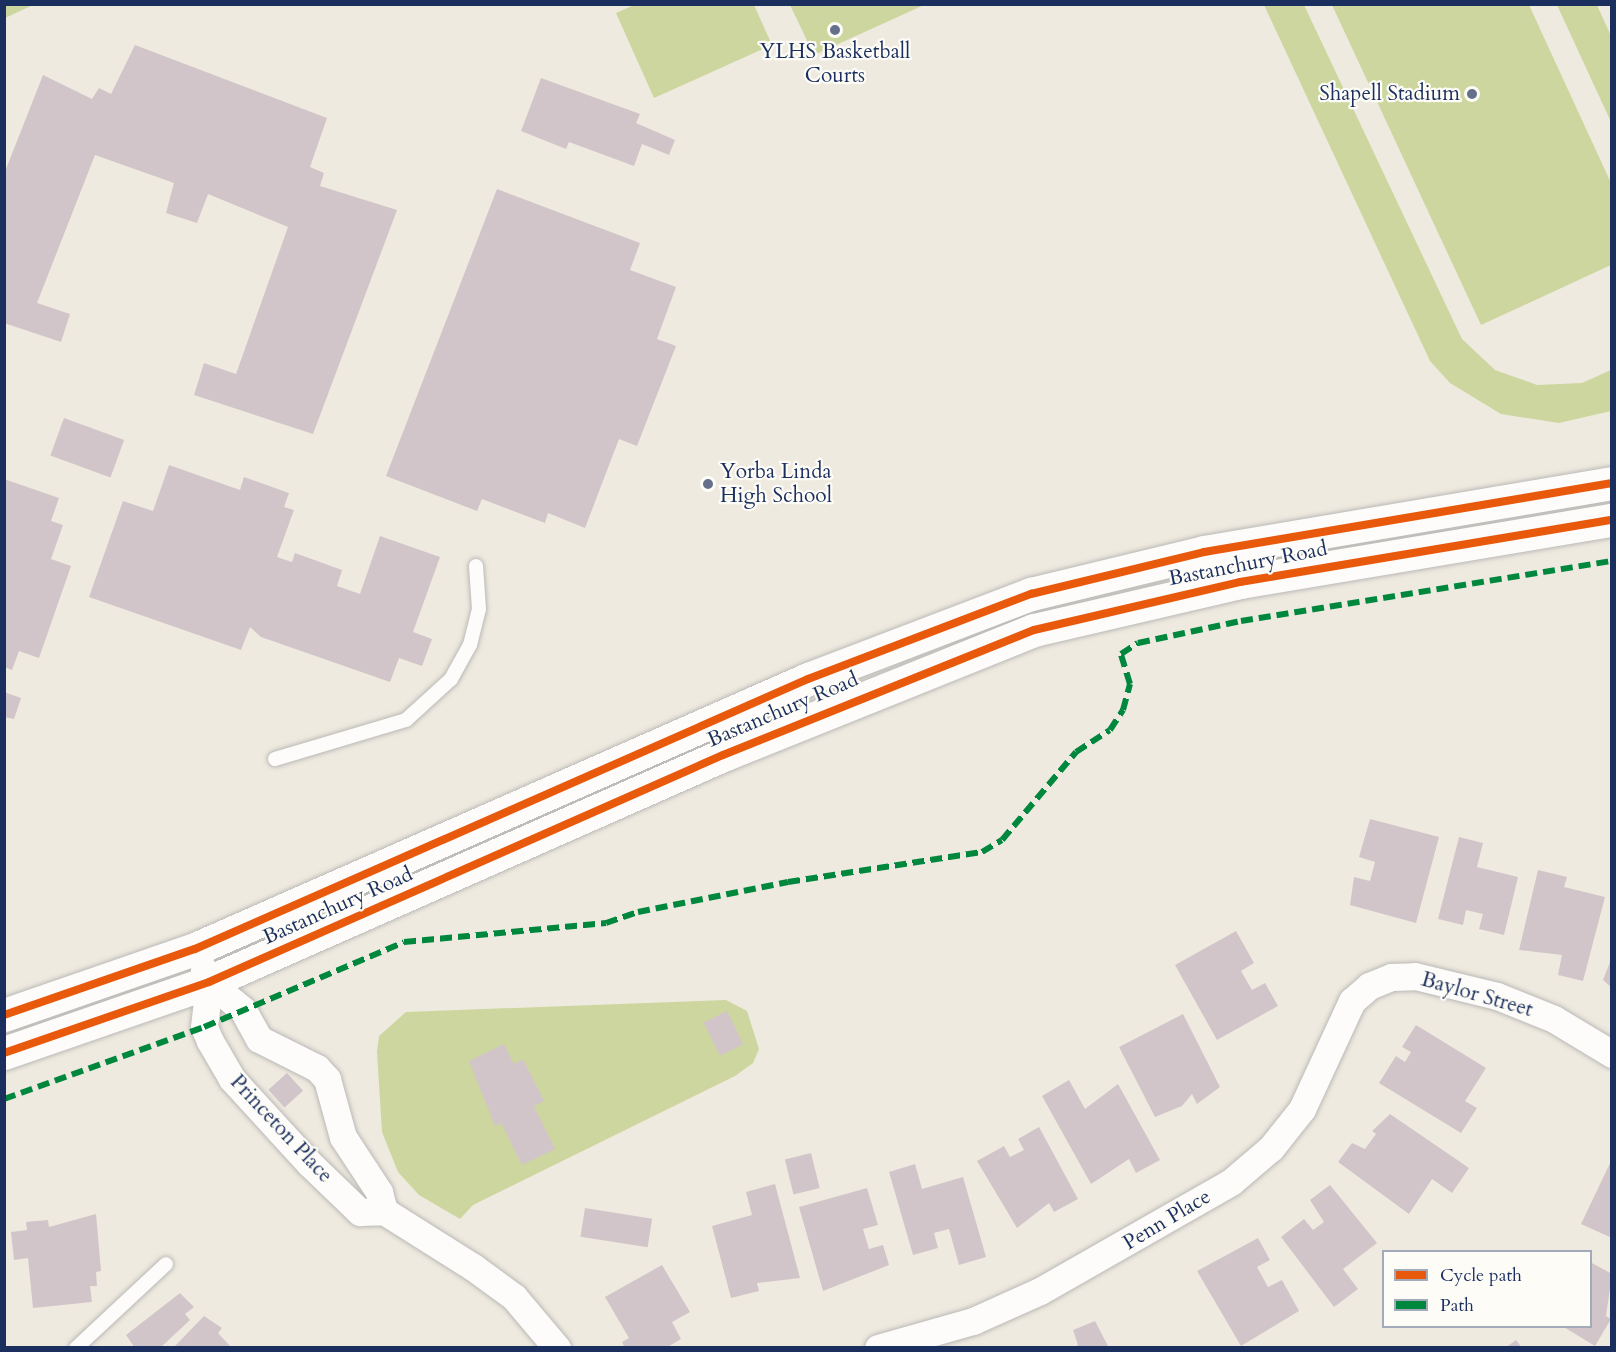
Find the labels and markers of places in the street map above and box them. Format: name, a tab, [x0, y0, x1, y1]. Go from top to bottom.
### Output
marker: YLHS Basketball Courts	[828, 23, 842, 37]
place label: YLHS Basketball Courts	[760, 39, 910, 89]
place label: Shapell Stadium	[1319, 81, 1460, 107]
marker: Shapell Stadium	[1465, 87, 1479, 101]
place label: Yorba Linda High School	[720, 459, 832, 509]
marker: Yorba Linda High School	[701, 477, 715, 491]

